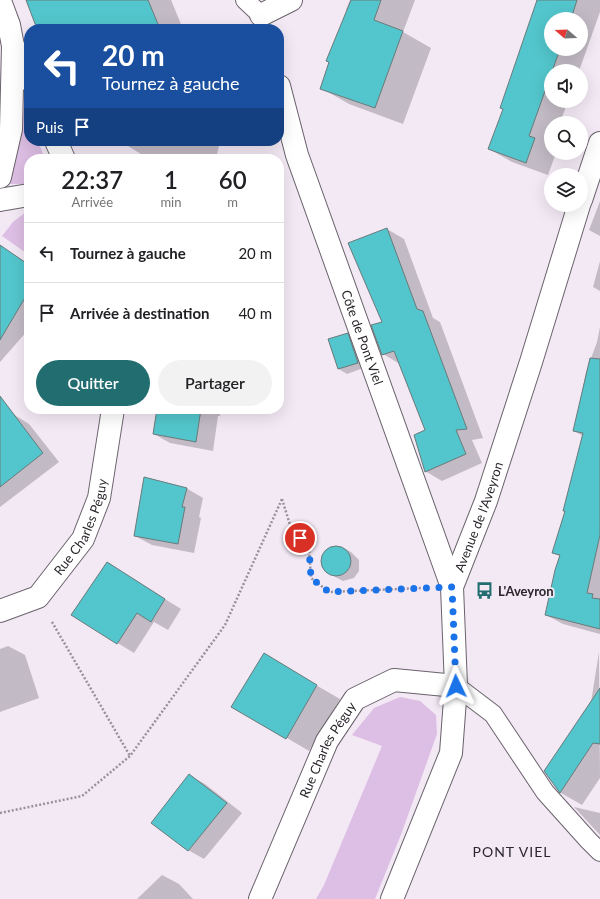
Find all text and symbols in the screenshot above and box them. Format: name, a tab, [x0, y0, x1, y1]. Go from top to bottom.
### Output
north arrow	[544, 12, 588, 56]
map controls	[544, 12, 588, 212]
text: 20 m	[102, 38, 165, 72]
icon: left	[36, 40, 88, 92]
button: sound	[544, 64, 588, 108]
text: Tournez à gauche	[102, 72, 240, 94]
icon: arrive	[71, 116, 93, 138]
button: search	[544, 116, 588, 160]
text: Puis	[36, 118, 63, 136]
text: 22:37	[61, 165, 123, 194]
text: 1	[164, 165, 178, 194]
text: 60	[219, 165, 247, 194]
button: layers	[544, 168, 588, 212]
text: Arrivée	[71, 194, 113, 210]
text: min	[160, 194, 181, 210]
text: m	[227, 194, 238, 210]
icon: left	[36, 242, 58, 264]
text: Tournez à gauche	[70, 244, 186, 262]
text: 20 m	[238, 244, 272, 262]
street label: Côte de Pont Viel	[338, 288, 387, 387]
icon: arrive	[36, 302, 58, 324]
text: Arrivée à destination	[70, 304, 209, 322]
text: 40 m	[238, 304, 272, 322]
button: Quitter	[36, 360, 150, 406]
button: Partager	[158, 360, 272, 406]
street label: Avenue de l'Aveyron	[451, 460, 506, 574]
street label: Rue Charles Péguy	[50, 477, 110, 578]
pin	[283, 521, 317, 555]
icon: arrive	[289, 527, 311, 549]
bus stop icon: L'Aveyron	[475, 581, 495, 601]
place label: L'Aveyron	[498, 583, 554, 599]
position arrow	[435, 665, 477, 707]
street label: Rue Charles Péguy	[296, 698, 359, 800]
district label: PONT VIEL	[473, 843, 551, 860]

